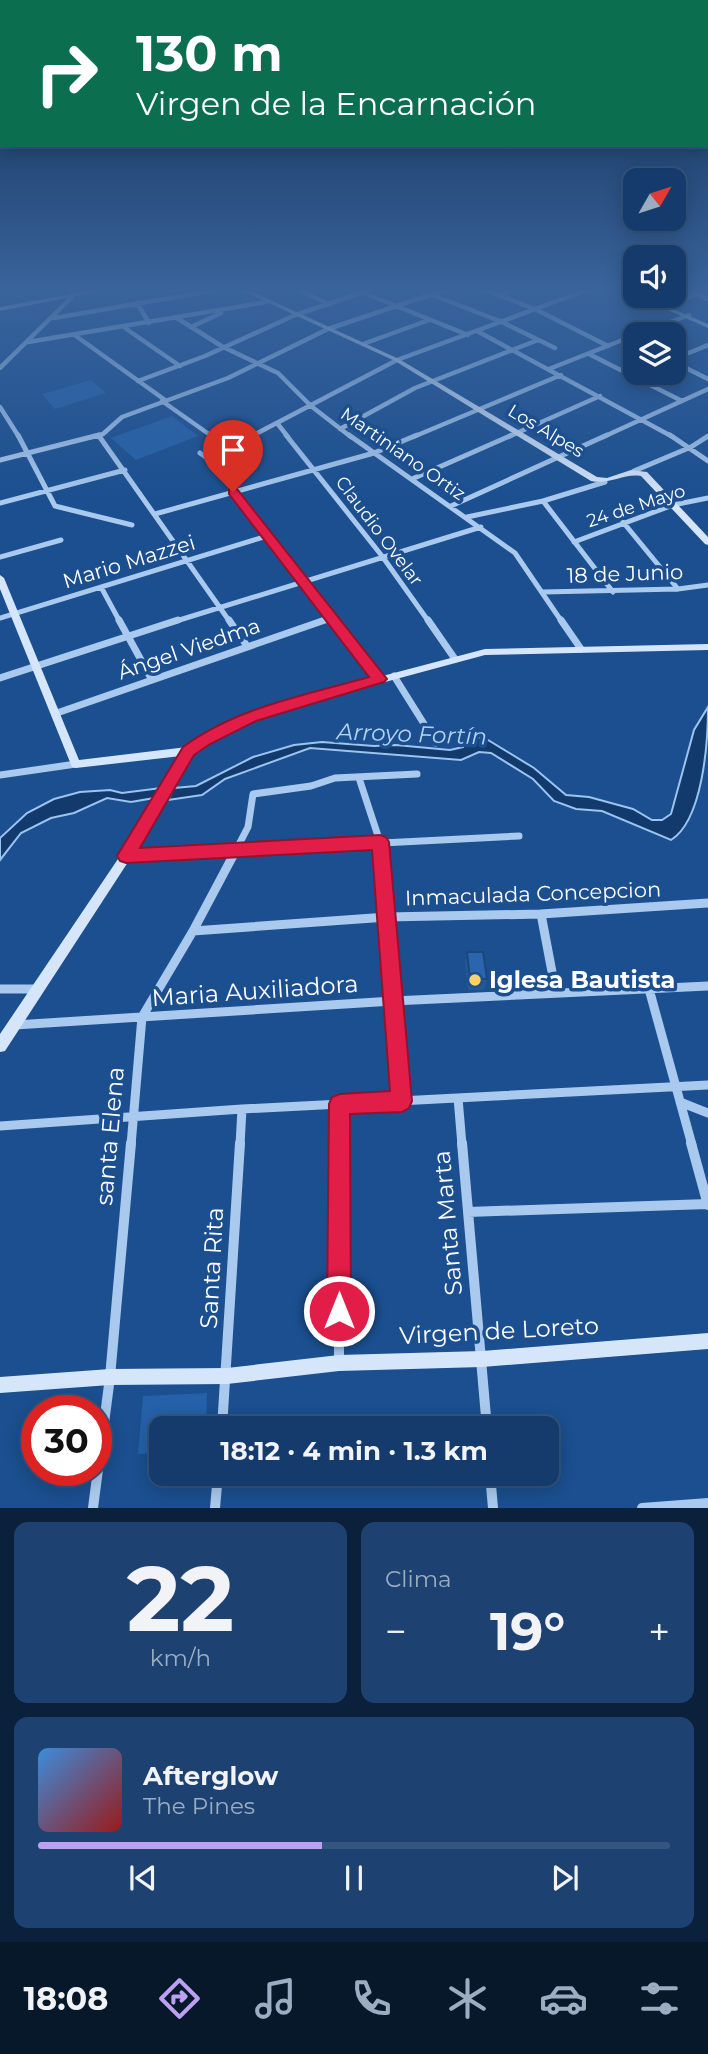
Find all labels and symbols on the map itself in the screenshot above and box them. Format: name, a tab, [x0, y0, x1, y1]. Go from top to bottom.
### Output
north arrow	[623, 168, 686, 231]
street label: Los Alpes	[504, 400, 588, 462]
street label: Martiniano Ortiz	[336, 403, 470, 505]
pin	[203, 420, 263, 492]
street label: Claudio Ovelar	[331, 472, 427, 590]
street label: 24 de Mayo	[584, 480, 688, 532]
street label: Mario Mazzei	[60, 530, 198, 594]
street label: 18 de Junio	[566, 559, 684, 588]
street label: Ángel Viedma	[114, 612, 263, 685]
water label: Arroyo Fortín	[334, 717, 488, 751]
street label: Inmaculada Concepcion	[404, 877, 662, 910]
place label: Iglesa Bautista	[489, 965, 675, 994]
street label: Maria Auxiliadora	[151, 969, 359, 1012]
marker: Iglesa Bautista	[467, 972, 483, 988]
street label: santa Elena	[89, 1065, 130, 1207]
street label: Santa Marta	[427, 1149, 468, 1297]
street label: Santa Rita	[194, 1206, 229, 1330]
position arrow	[302, 1274, 376, 1348]
street label: Virgen de Loreto	[398, 1311, 599, 1350]
speed limit sign: 30	[21, 1395, 112, 1486]

